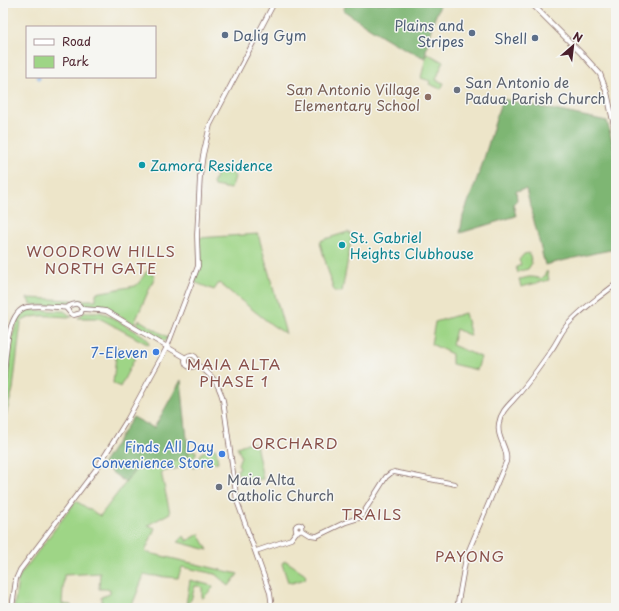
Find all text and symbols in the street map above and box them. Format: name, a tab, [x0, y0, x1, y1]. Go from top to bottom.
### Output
place label: Plains and Stripes	[395, 15, 464, 52]
place label: Dalig Gym	[233, 25, 306, 46]
legend	[26, 26, 156, 78]
north arrow	[553, 26, 593, 66]
text: N	[570, 27, 586, 46]
marker: Plains and Stripes	[467, 28, 477, 38]
place label: Shell	[494, 28, 527, 49]
marker: Dalig Gym	[220, 30, 230, 40]
text: Road	[62, 32, 91, 50]
marker: Shell	[530, 33, 540, 43]
text: Park	[62, 52, 89, 70]
place label: San Antonio de Padua Parish Church	[465, 72, 606, 109]
place label: San Antonio Village Elementary School	[286, 79, 420, 116]
marker: San Antonio de Padua Parish Church	[452, 85, 462, 95]
marker: San Antonio Village Elementary School	[423, 92, 433, 102]
place label: Zamora Residence	[150, 155, 273, 176]
marker: Zamora Residence	[137, 160, 147, 170]
place label: St. Gabriel Heights Clubhouse	[350, 227, 474, 264]
district label: WOODROW HILLS NORTH GATE	[26, 239, 176, 279]
marker: St. Gabriel Heights Clubhouse	[337, 240, 347, 250]
place label: 7-Eleven	[91, 342, 148, 363]
marker: 7-Eleven	[151, 347, 161, 357]
district label: MAIA ALTA PHASE 1	[187, 352, 281, 392]
district label: ORCHARD	[251, 431, 339, 454]
place label: Finds All Day Convenience Store	[92, 436, 214, 473]
marker: Finds All Day Convenience Store	[217, 449, 227, 459]
place label: Maia Alta Catholic Church	[227, 469, 334, 506]
marker: Maia Alta Catholic Church	[214, 482, 224, 492]
district label: TRAILS	[342, 502, 402, 525]
district label: PAYONG	[435, 544, 505, 567]

